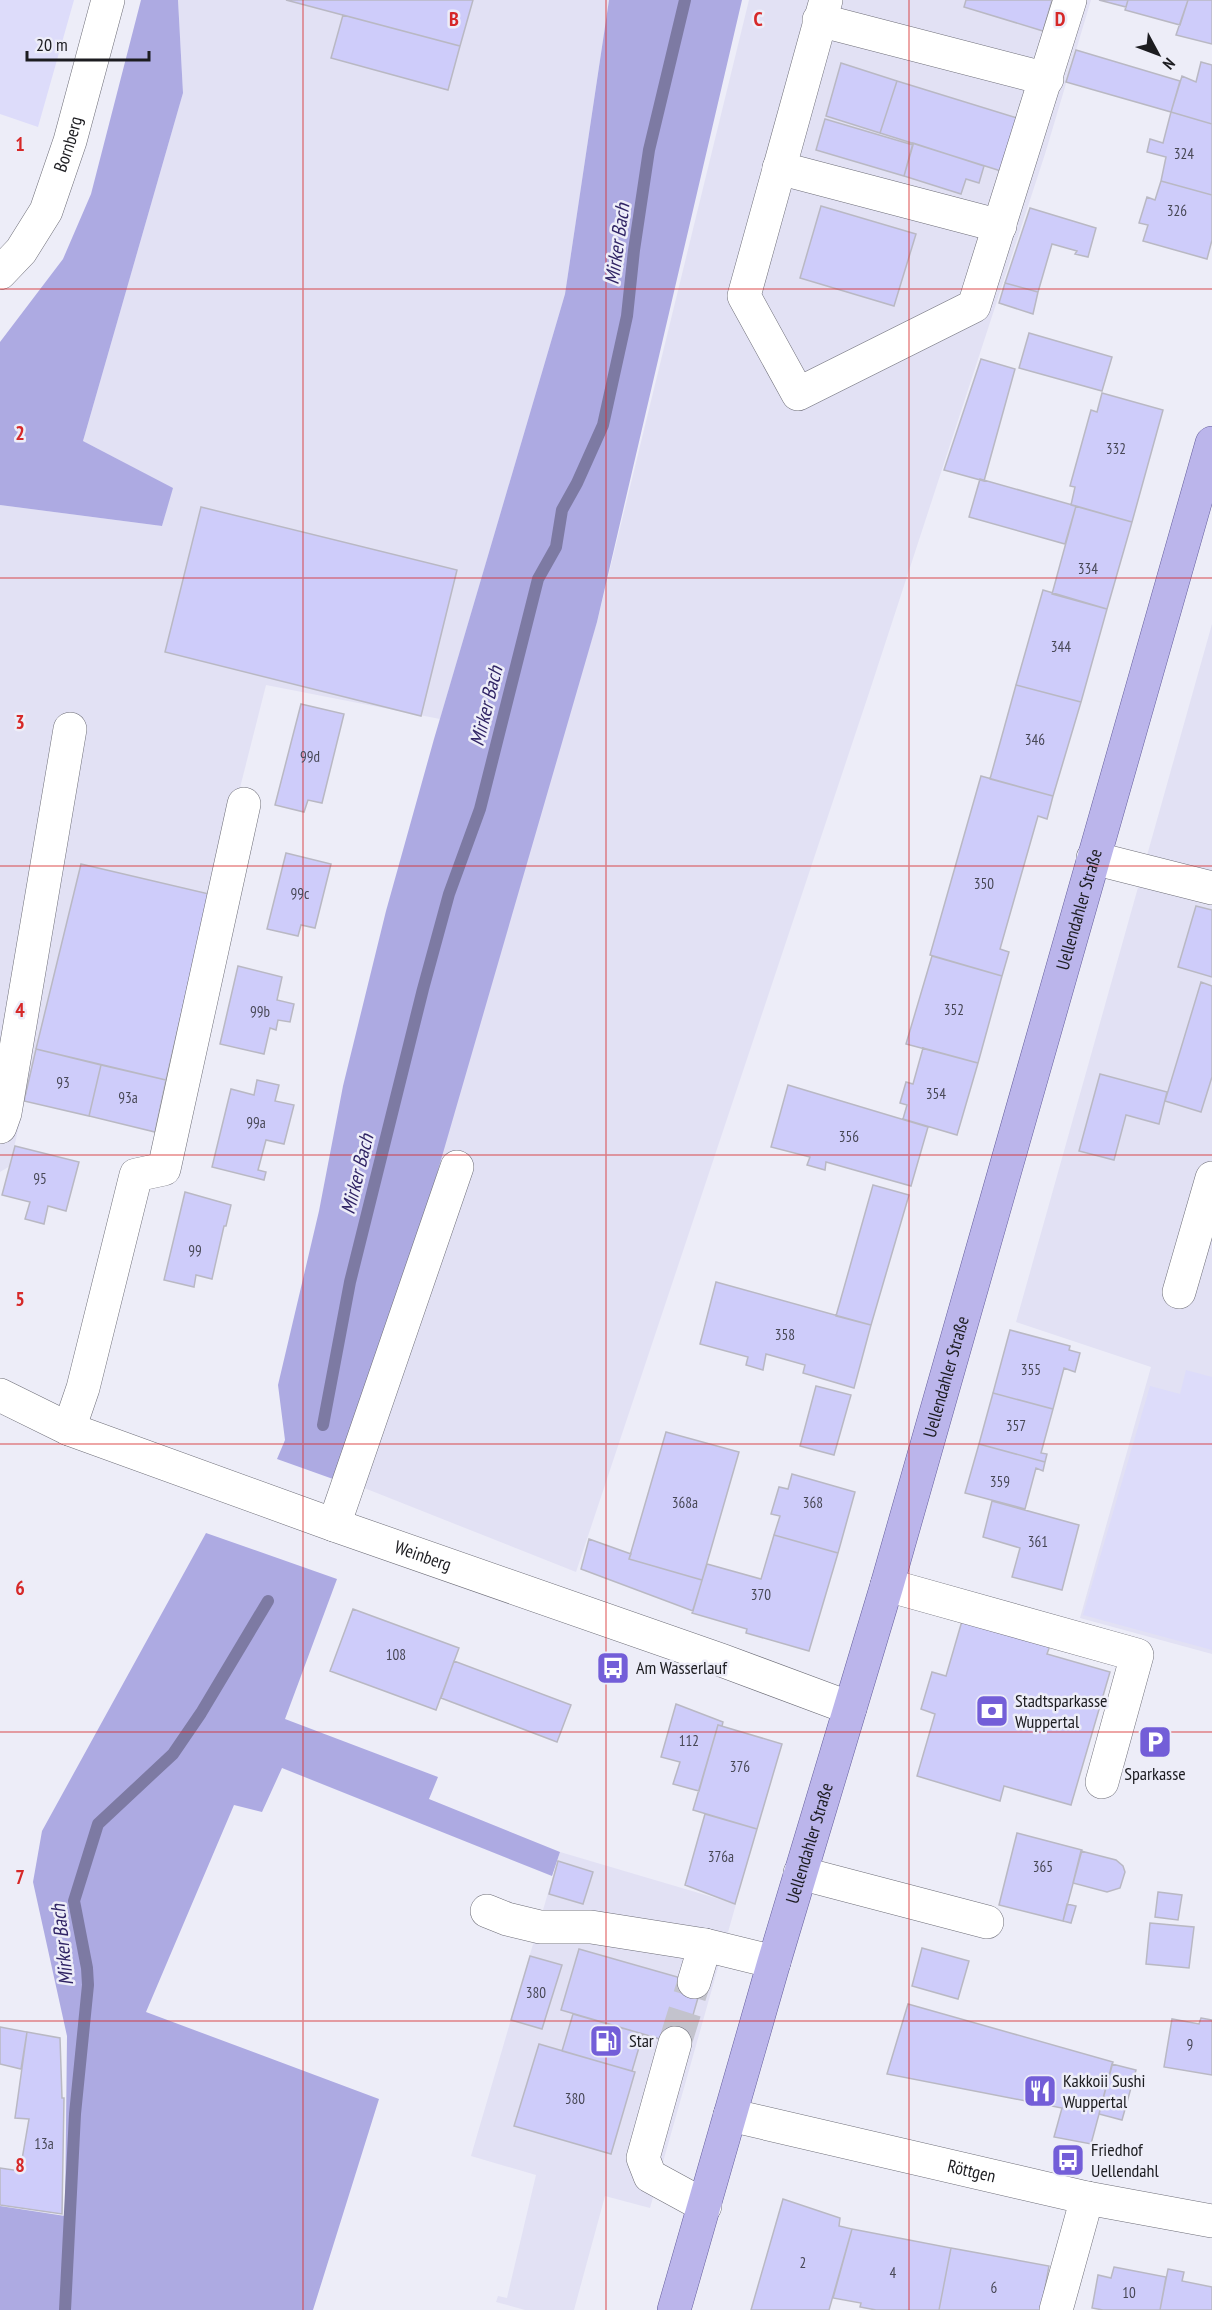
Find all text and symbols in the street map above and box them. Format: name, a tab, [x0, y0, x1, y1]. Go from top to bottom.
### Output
text: B	[449, 6, 459, 32]
text: C	[753, 6, 763, 32]
text: D	[1055, 6, 1066, 32]
scale bar	[27, 24, 148, 62]
north arrow	[1128, 24, 1188, 84]
text: 20 m	[36, 33, 68, 56]
text: N	[1159, 54, 1180, 74]
street label: Bornberg	[48, 114, 87, 175]
text: 1	[15, 131, 25, 157]
house number: 324	[1174, 144, 1194, 163]
water label: Mirker Bach	[598, 201, 636, 286]
house number: 326	[1167, 201, 1187, 220]
text: 2	[15, 420, 25, 446]
house number: 332	[1106, 439, 1126, 458]
house number: 334	[1078, 559, 1098, 578]
house number: 344	[1051, 637, 1071, 656]
water label: Mirker Bach	[464, 662, 509, 749]
text: 3	[15, 709, 25, 735]
house number: 346	[1025, 730, 1045, 749]
house number: 99d	[300, 747, 320, 766]
street label: Uellendahler Straße	[1051, 846, 1107, 973]
house number: 350	[974, 874, 994, 893]
house number: 99c	[291, 884, 310, 903]
text: 4	[15, 997, 25, 1023]
house number: 352	[944, 1000, 964, 1019]
house number: 99b	[250, 1002, 270, 1021]
house number: 93	[56, 1073, 70, 1092]
house number: 354	[926, 1084, 946, 1103]
house number: 93a	[118, 1088, 138, 1107]
house number: 99a	[246, 1113, 266, 1132]
house number: 356	[839, 1127, 859, 1146]
water label: Mirker Bach	[335, 1130, 380, 1217]
house number: 95	[33, 1169, 47, 1188]
house number: 99	[188, 1241, 202, 1260]
text: 5	[15, 1286, 25, 1312]
street label: Uellendahler Straße	[918, 1314, 974, 1440]
house number: 358	[775, 1325, 795, 1344]
house number: 355	[1021, 1360, 1041, 1379]
house number: 357	[1006, 1416, 1026, 1435]
house number: 359	[990, 1472, 1010, 1491]
house number: 368a	[672, 1493, 698, 1512]
house number: 368	[803, 1493, 823, 1512]
house number: 361	[1028, 1532, 1048, 1551]
street label: Weinberg	[392, 1535, 455, 1576]
text: 6	[15, 1575, 25, 1601]
house number: 370	[751, 1585, 771, 1604]
house number: 108	[386, 1645, 406, 1664]
bus stop icon: Am Wasserlauf	[595, 1650, 631, 1686]
place label: Am Wasserlauf	[636, 1656, 728, 1679]
place label: Stadtsparkasse Wuppertal	[1015, 1689, 1107, 1733]
bank icon: Stadtsparkasse Wuppertal	[974, 1693, 1010, 1729]
parking icon: Sparkasse	[1137, 1724, 1173, 1760]
house number: 112	[679, 1731, 699, 1750]
house number: 376	[730, 1757, 750, 1776]
place label: Sparkasse	[1124, 1762, 1186, 1785]
street label: Uellendahler Straße	[780, 1780, 838, 1906]
house number: 376a	[708, 1847, 734, 1866]
house number: 365	[1033, 1857, 1053, 1876]
text: 7	[15, 1864, 25, 1890]
water label: Mirker Bach	[45, 1902, 79, 1987]
house number: 380	[526, 1983, 546, 2002]
fuel station icon: Star	[588, 2023, 624, 2059]
place label: Star	[629, 2029, 654, 2052]
house number: 9	[1187, 2035, 1193, 2054]
place label: Kakkoii Sushi Wuppertal	[1063, 2069, 1145, 2113]
restaurant icon: Kakkoii Sushi Wuppertal	[1022, 2073, 1058, 2109]
house number: 380	[565, 2089, 585, 2108]
house number: 13a	[34, 2134, 54, 2153]
place label: Friedhof Uellendahl	[1091, 2138, 1159, 2182]
bus stop icon: Friedhof Uellendahl	[1050, 2142, 1086, 2178]
text: 8	[15, 2152, 25, 2178]
street label: Röttgen	[945, 2154, 998, 2187]
house number: 2	[800, 2253, 806, 2272]
house number: 4	[890, 2263, 897, 2282]
house number: 6	[991, 2278, 998, 2297]
house number: 10	[1122, 2283, 1136, 2302]

